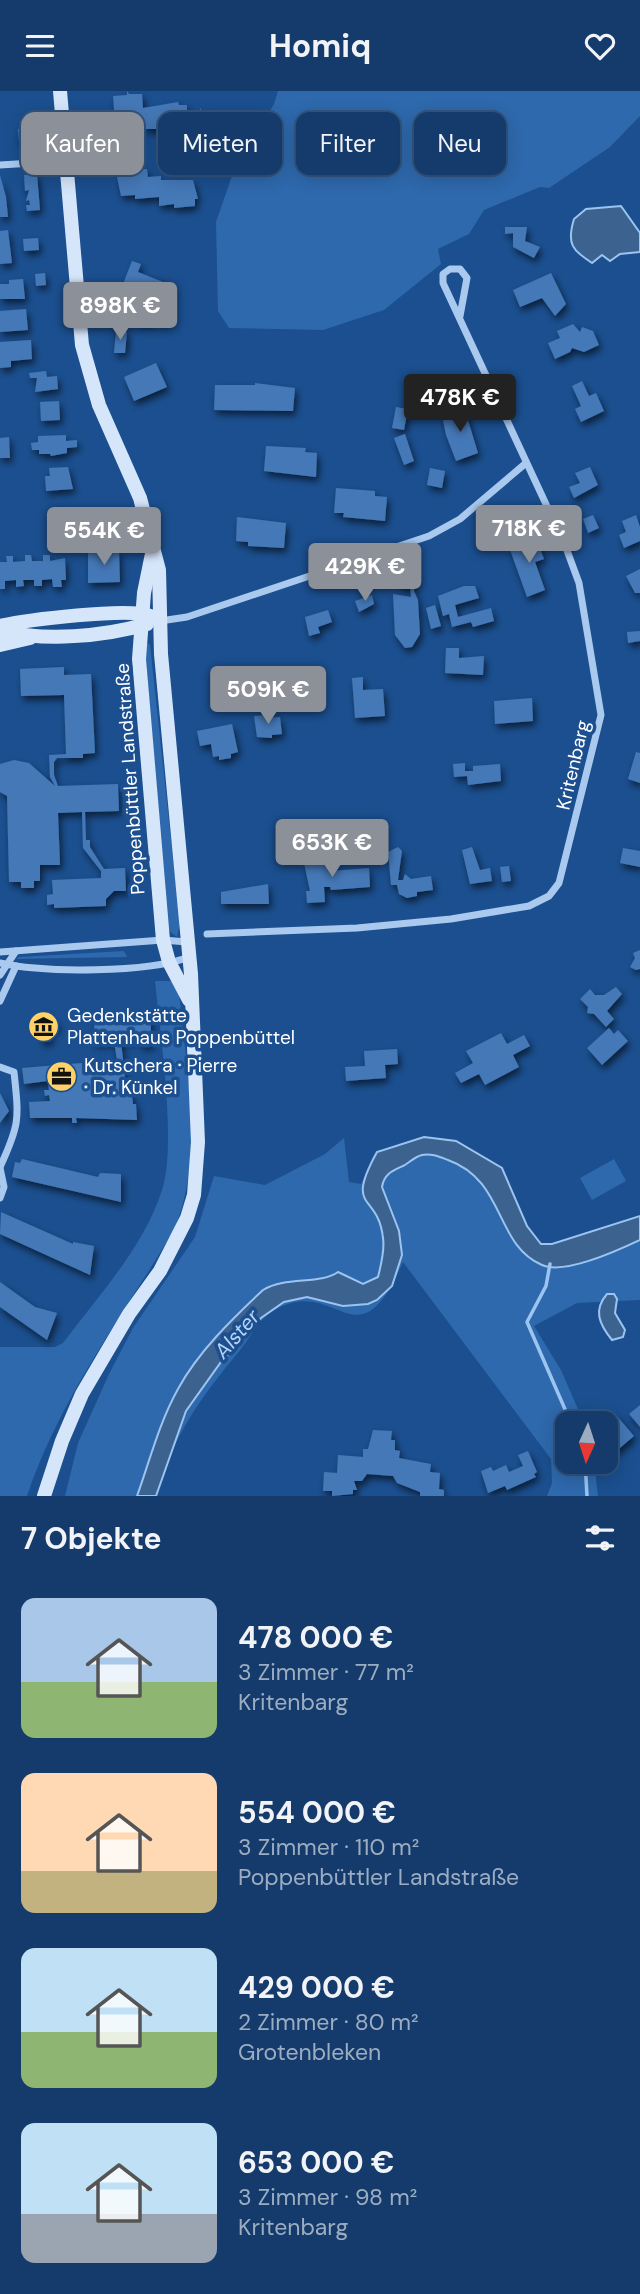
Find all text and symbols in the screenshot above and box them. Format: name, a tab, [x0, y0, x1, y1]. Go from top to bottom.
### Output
text: Homiq	[269, 25, 371, 67]
icon: menu	[21, 27, 59, 65]
icon: heart	[581, 27, 619, 65]
chip: Kaufen	[21, 112, 144, 175]
chip: Mieten	[158, 112, 282, 175]
chip: Filter	[296, 112, 400, 175]
chip: Neu	[414, 112, 506, 175]
pin: 898K €	[63, 282, 177, 342]
text: 898K €	[79, 290, 161, 320]
pin: 478K €	[403, 375, 517, 434]
text: 478K €	[420, 382, 500, 412]
pin: 718K €	[472, 505, 586, 565]
pin: 554K €	[47, 507, 161, 567]
text: 718K €	[492, 513, 566, 543]
text: 554K €	[63, 515, 145, 545]
pin: 429K €	[308, 543, 422, 603]
text: 429K €	[324, 551, 406, 581]
street label: Poppenbüttler Landstraße	[109, 662, 151, 896]
pin: 509K €	[211, 667, 325, 726]
text: 509K €	[226, 674, 310, 704]
street label: Kritenbarg	[551, 717, 596, 812]
pin: 653K €	[275, 819, 389, 879]
text: 653K €	[292, 827, 372, 857]
place label: Gedenkstätte Plattenhaus Poppenbüttel	[67, 1003, 295, 1050]
museum icon: Gedenkstätte Plattenhaus Poppenbüttel	[27, 1009, 61, 1043]
place label: Kutschera · Pierre · Dr. Künkel	[84, 1053, 237, 1100]
office icon: Kutschera · Pierre · Dr. Künkel	[44, 1059, 78, 1093]
water label: Alster	[207, 1303, 267, 1365]
north arrow	[555, 1411, 618, 1473]
map controls	[555, 1411, 618, 1474]
text: 7 Objekte	[21, 1519, 162, 1558]
icon: filters	[581, 1519, 619, 1557]
text: 478 000 €	[238, 1618, 394, 1657]
icon: home	[77, 1626, 161, 1710]
text: 3 Zimmer · 77 m²	[238, 1657, 414, 1687]
text: Kritenbarg	[238, 1687, 348, 1717]
text: 554 000 €	[238, 1793, 396, 1832]
icon: home	[77, 1801, 161, 1885]
text: 3 Zimmer · 110 m²	[238, 1832, 419, 1862]
text: Poppenbüttler Landstraße	[238, 1862, 519, 1892]
text: 429 000 €	[238, 1968, 395, 2007]
icon: home	[77, 1976, 161, 2060]
text: 2 Zimmer · 80 m²	[238, 2007, 419, 2037]
text: Grotenbleken	[238, 2037, 381, 2067]
text: 653 000 €	[238, 2143, 394, 2182]
icon: home	[77, 2151, 161, 2235]
text: 3 Zimmer · 98 m²	[238, 2182, 417, 2212]
text: Kritenbarg	[238, 2212, 348, 2242]

